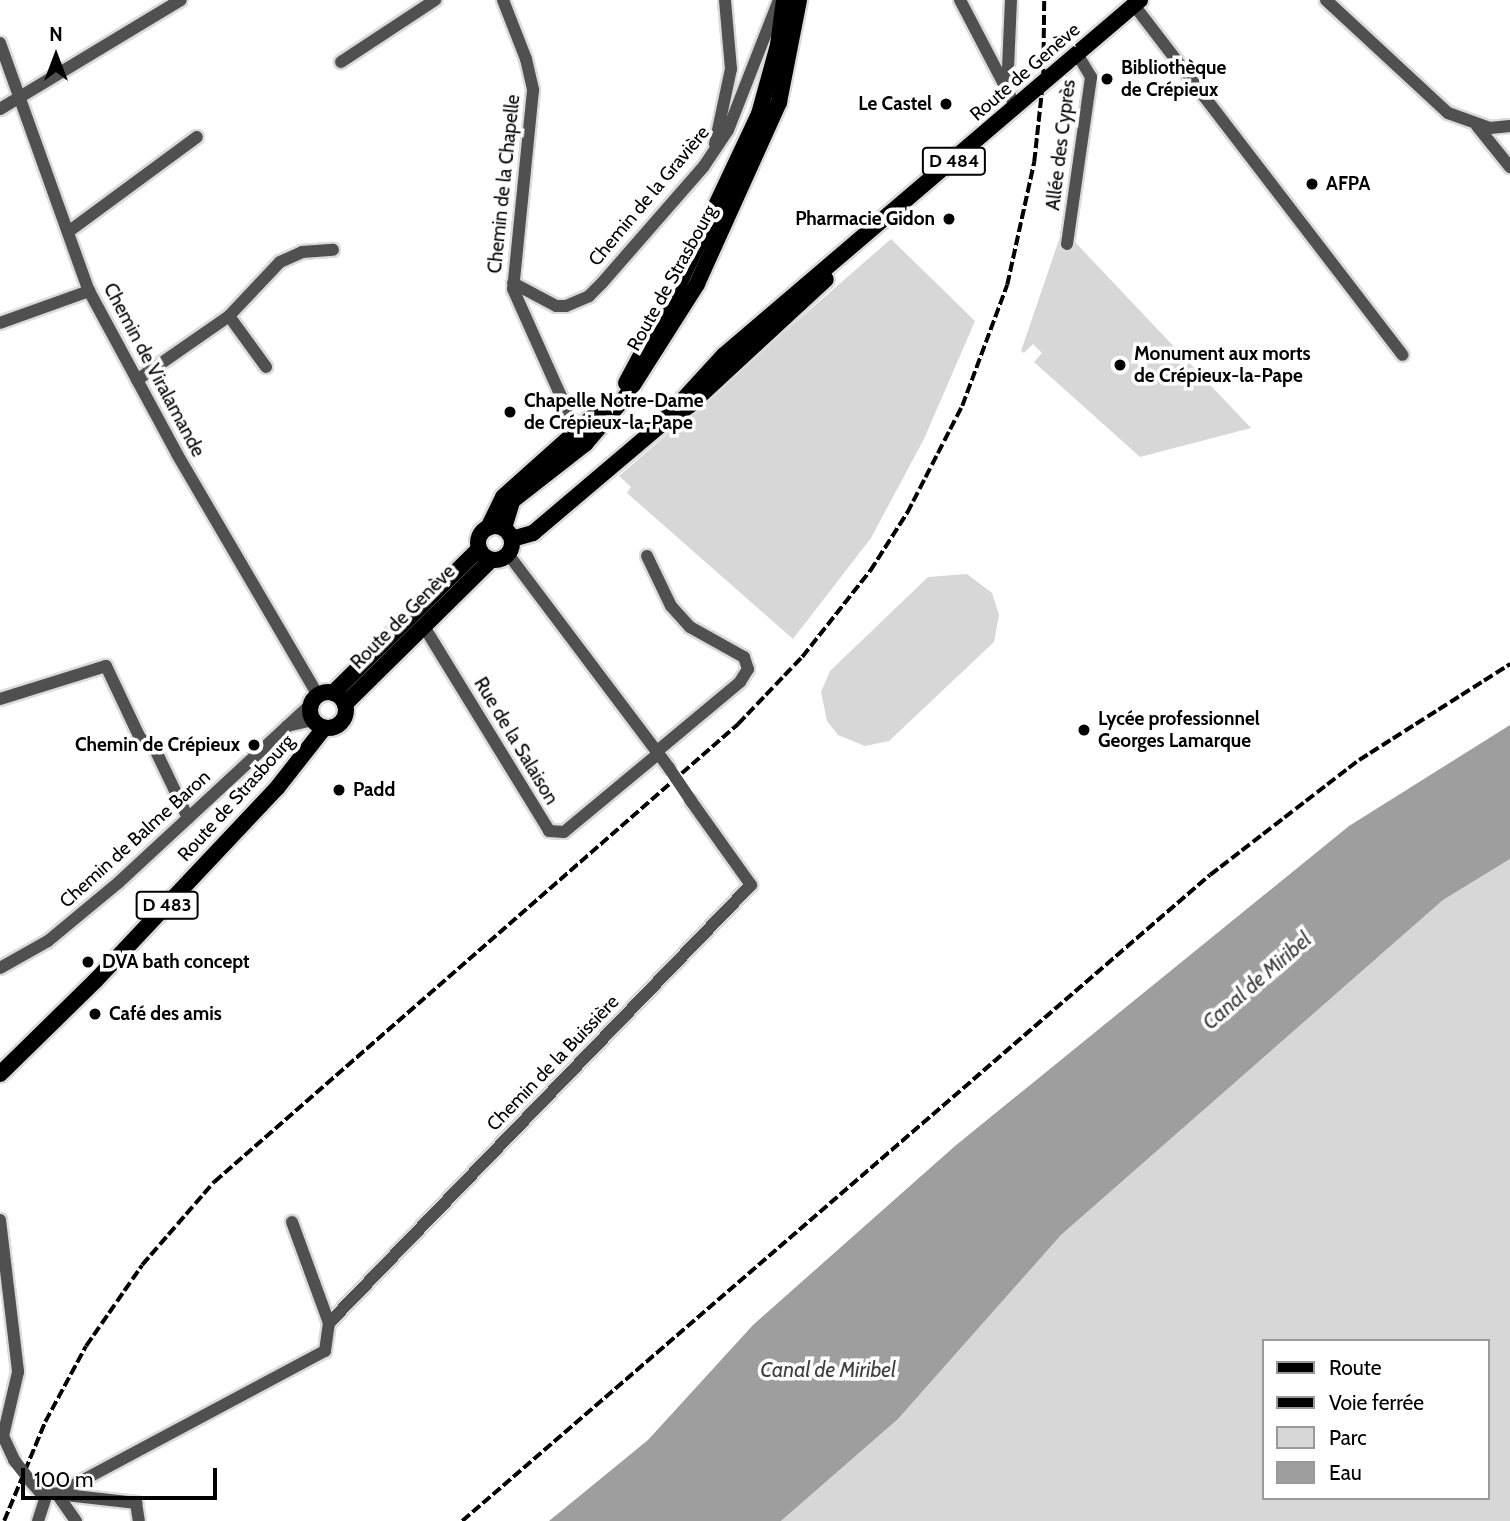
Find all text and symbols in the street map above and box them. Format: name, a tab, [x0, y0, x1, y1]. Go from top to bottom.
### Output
street label: Route de Genève	[965, 18, 1085, 126]
north arrow	[21, 21, 91, 91]
text: N	[49, 23, 63, 46]
place label: Bibliothèque de Crépieux	[1121, 57, 1226, 101]
marker: Bibliothèque de Crépieux	[1099, 71, 1115, 87]
street label: Allée des Cyprès	[1042, 78, 1080, 212]
street label: Chemin de la Chapelle	[483, 93, 525, 275]
place label: Le Castel	[858, 93, 932, 115]
marker: Le Castel	[938, 96, 954, 112]
street label: Chemin de la Gravière	[584, 121, 714, 271]
road number: D 484	[921, 146, 987, 176]
place label: AFPA	[1326, 173, 1370, 195]
marker: AFPA	[1304, 176, 1320, 192]
street label: Route de Strasbourg	[623, 201, 721, 355]
place label: Pharmacie Gidon	[795, 208, 935, 230]
marker: Pharmacie Gidon	[941, 211, 957, 227]
street label: Chemin de Viralamande	[98, 279, 210, 461]
place label: Monument aux morts de Crépieux-la-Pape	[1134, 343, 1310, 387]
marker: Monument aux morts de Crépieux-la-Pape	[1112, 357, 1128, 373]
place label: Chapelle Notre-Dame de Crépieux-la-Pape	[524, 390, 704, 434]
marker: Chapelle Notre-Dame de Crépieux-la-Pape	[502, 404, 518, 420]
street label: Route de Genève	[346, 560, 460, 674]
street label: Rue de la Salaison	[469, 673, 563, 809]
place label: Lycée professionnel Georges Lamarque	[1098, 708, 1260, 752]
marker: Lycée professionnel Georges Lamarque	[1076, 722, 1092, 738]
street label: Route de Strasbourg	[173, 730, 299, 866]
place label: Chemin de Crépieux	[75, 734, 240, 756]
marker: Chemin de Crépieux	[246, 737, 262, 753]
street label: Chemin de Balme Baron	[55, 765, 215, 913]
place label: Padd	[353, 779, 395, 801]
marker: Padd	[331, 782, 347, 798]
road number: D 483	[136, 890, 198, 920]
water label: Canal de Miribel	[1198, 927, 1316, 1035]
place label: DVA bath concept	[102, 951, 250, 973]
marker: DVA bath concept	[80, 954, 96, 970]
street label: Chemin de la Buissière	[482, 990, 624, 1136]
place label: Café des amis	[109, 1003, 222, 1025]
marker: Café des amis	[87, 1006, 103, 1022]
legend	[1262, 1339, 1489, 1500]
text: Route	[1329, 1355, 1382, 1380]
water label: Canal de Miribel	[760, 1357, 896, 1383]
text: Voie ferrée	[1329, 1390, 1424, 1415]
text: Parc	[1329, 1425, 1367, 1450]
scale bar	[24, 1454, 220, 1498]
text: Eau	[1329, 1460, 1362, 1485]
text: 100 m	[34, 1467, 93, 1492]

